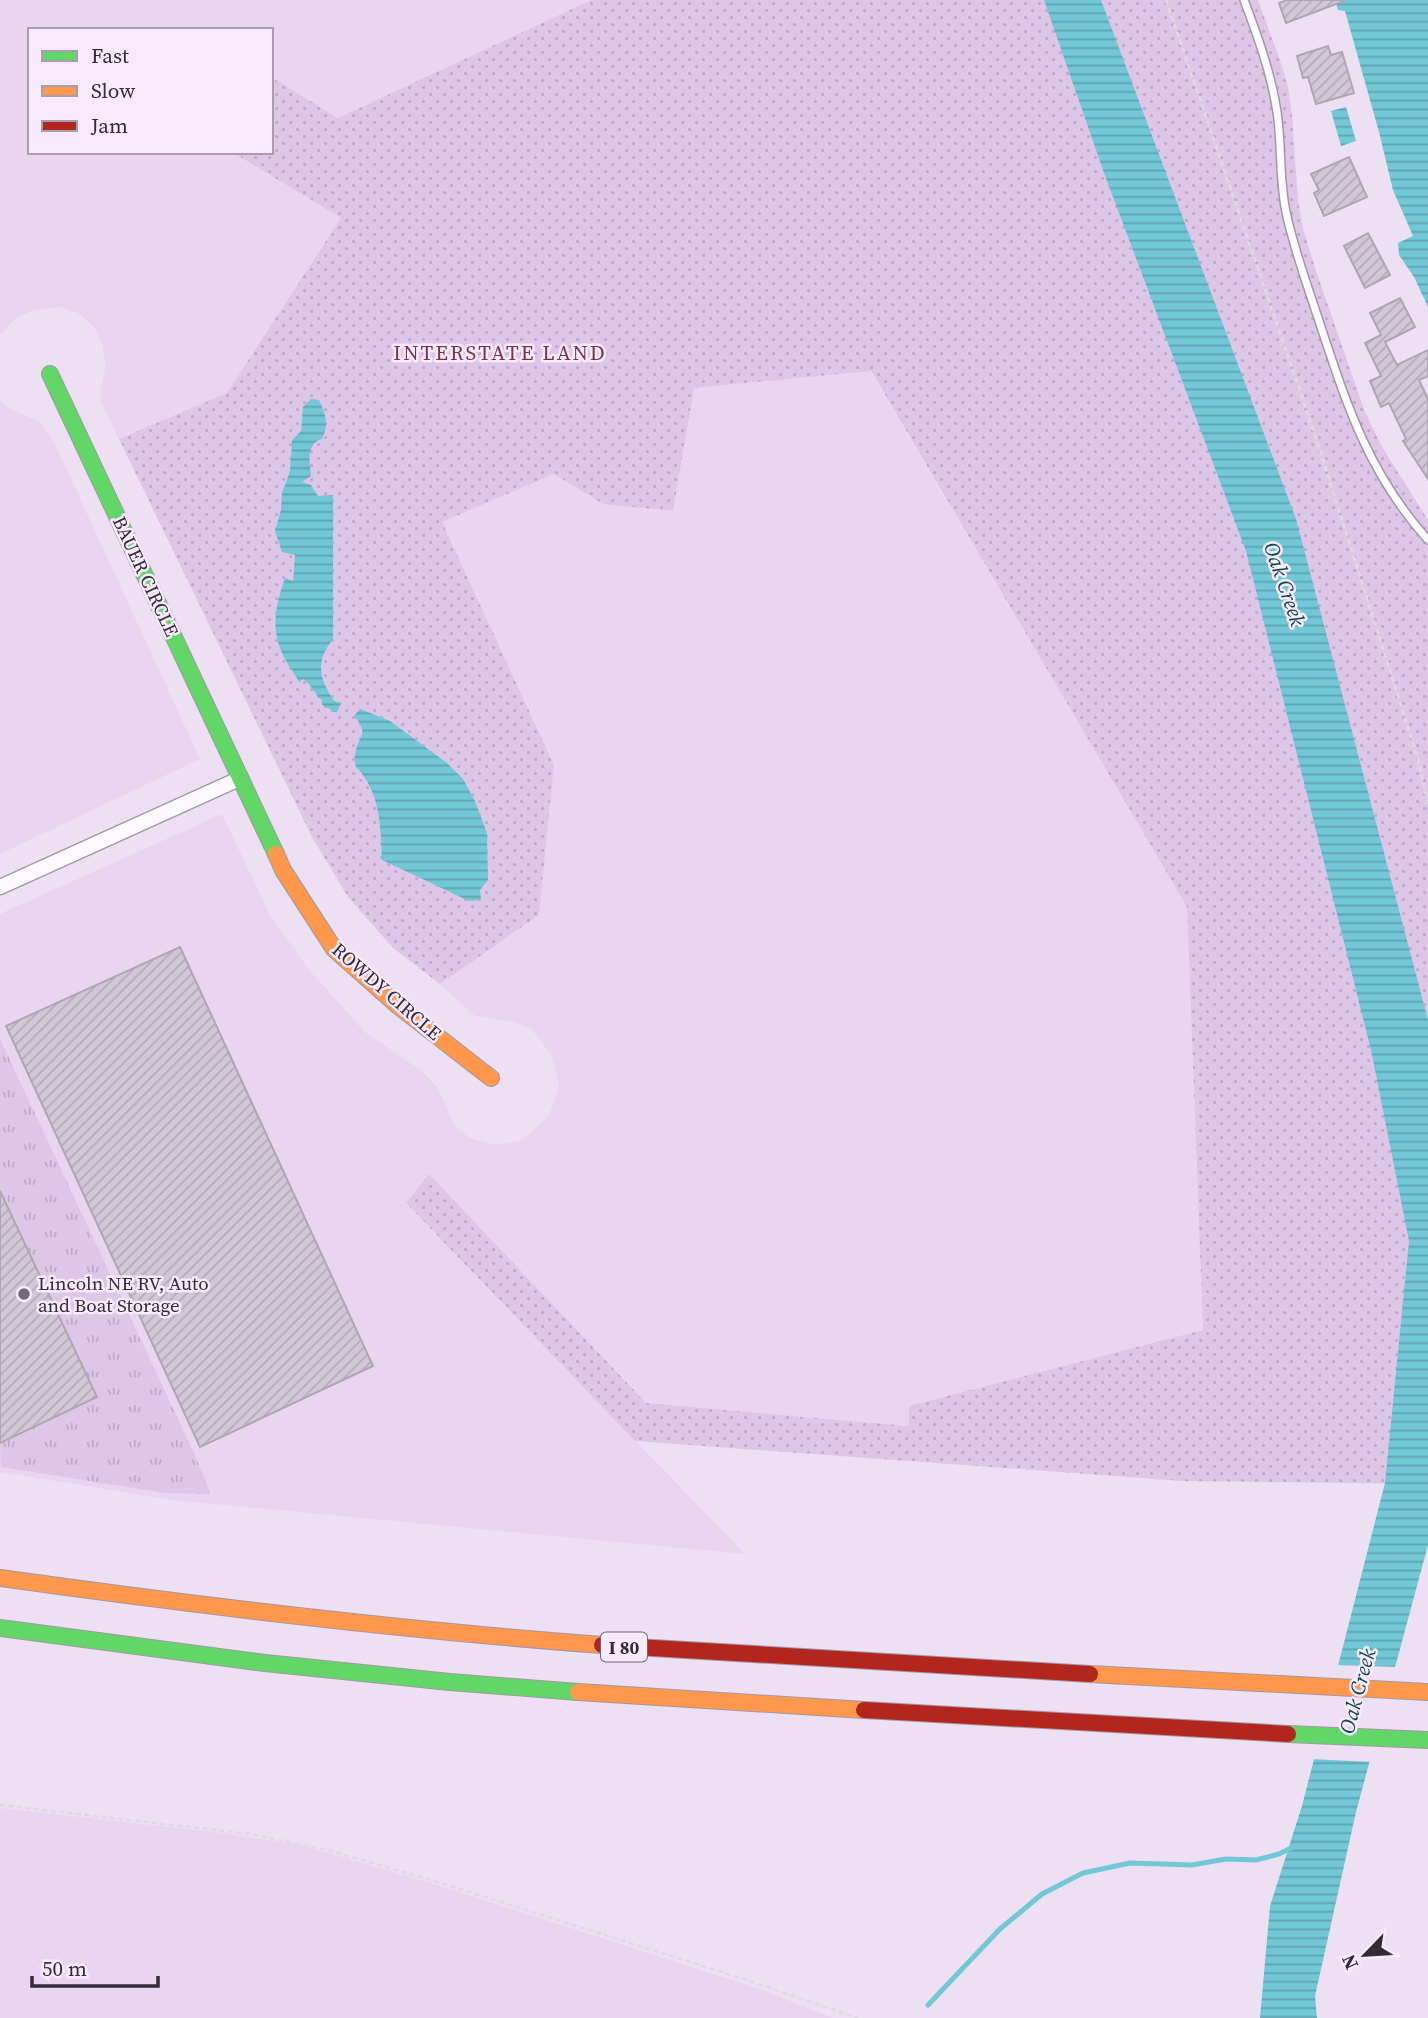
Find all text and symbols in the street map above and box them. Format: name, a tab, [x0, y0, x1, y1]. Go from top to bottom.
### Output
legend	[28, 28, 273, 154]
text: Fast	[91, 41, 129, 70]
text: Slow	[91, 76, 135, 105]
text: Jam	[90, 111, 128, 140]
district label: INTERSTATE LAND	[393, 338, 607, 367]
street label: BAUER CIRCLE	[107, 512, 185, 640]
water label: Oak Creek	[1257, 538, 1313, 630]
street label: ROWDY CIRCLE	[327, 936, 447, 1046]
place label: Lincoln NE RV, Auto and Boat Storage	[38, 1270, 209, 1318]
marker: Lincoln NE RV, Auto and Boat Storage	[16, 1286, 32, 1302]
road number: I 80	[601, 1632, 647, 1662]
water label: Oak Creek	[1332, 1645, 1382, 1737]
north arrow	[1330, 1920, 1400, 1990]
scale bar	[32, 1944, 158, 1988]
text: N	[1335, 1950, 1364, 1974]
text: 50 m	[42, 1954, 87, 1983]

